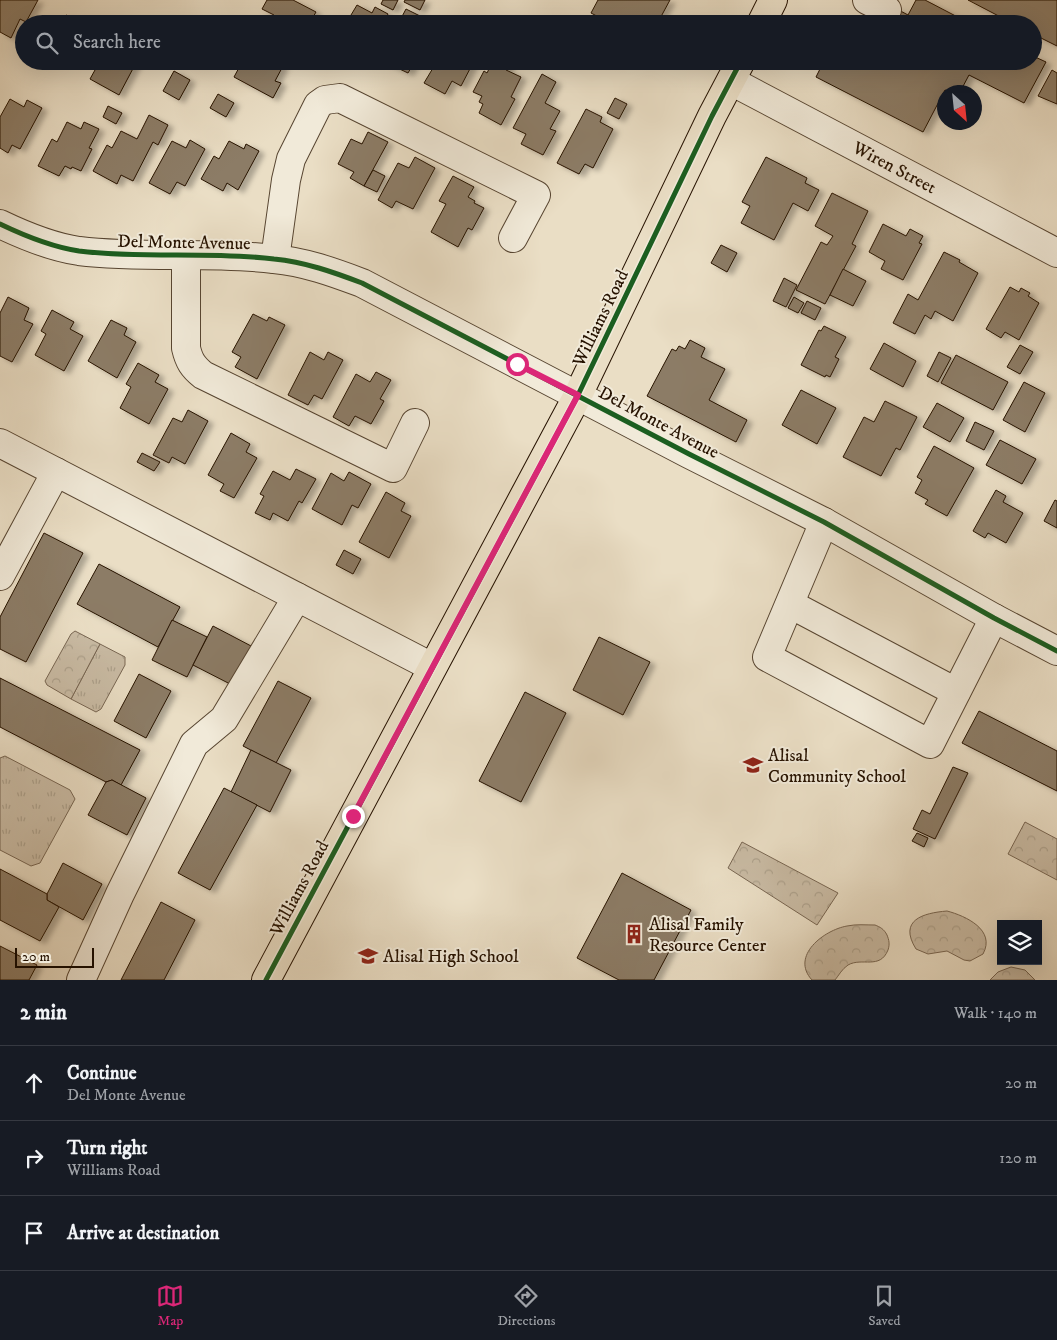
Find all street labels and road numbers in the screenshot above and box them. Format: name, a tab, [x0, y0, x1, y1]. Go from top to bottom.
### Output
street label: Wiren Street	[848, 137, 940, 199]
street label: Del Monte Avenue	[117, 231, 251, 255]
street label: Williams Road	[568, 266, 634, 371]
street label: Del Monte Avenue	[594, 382, 723, 464]
street label: Williams Road	[265, 837, 334, 941]

